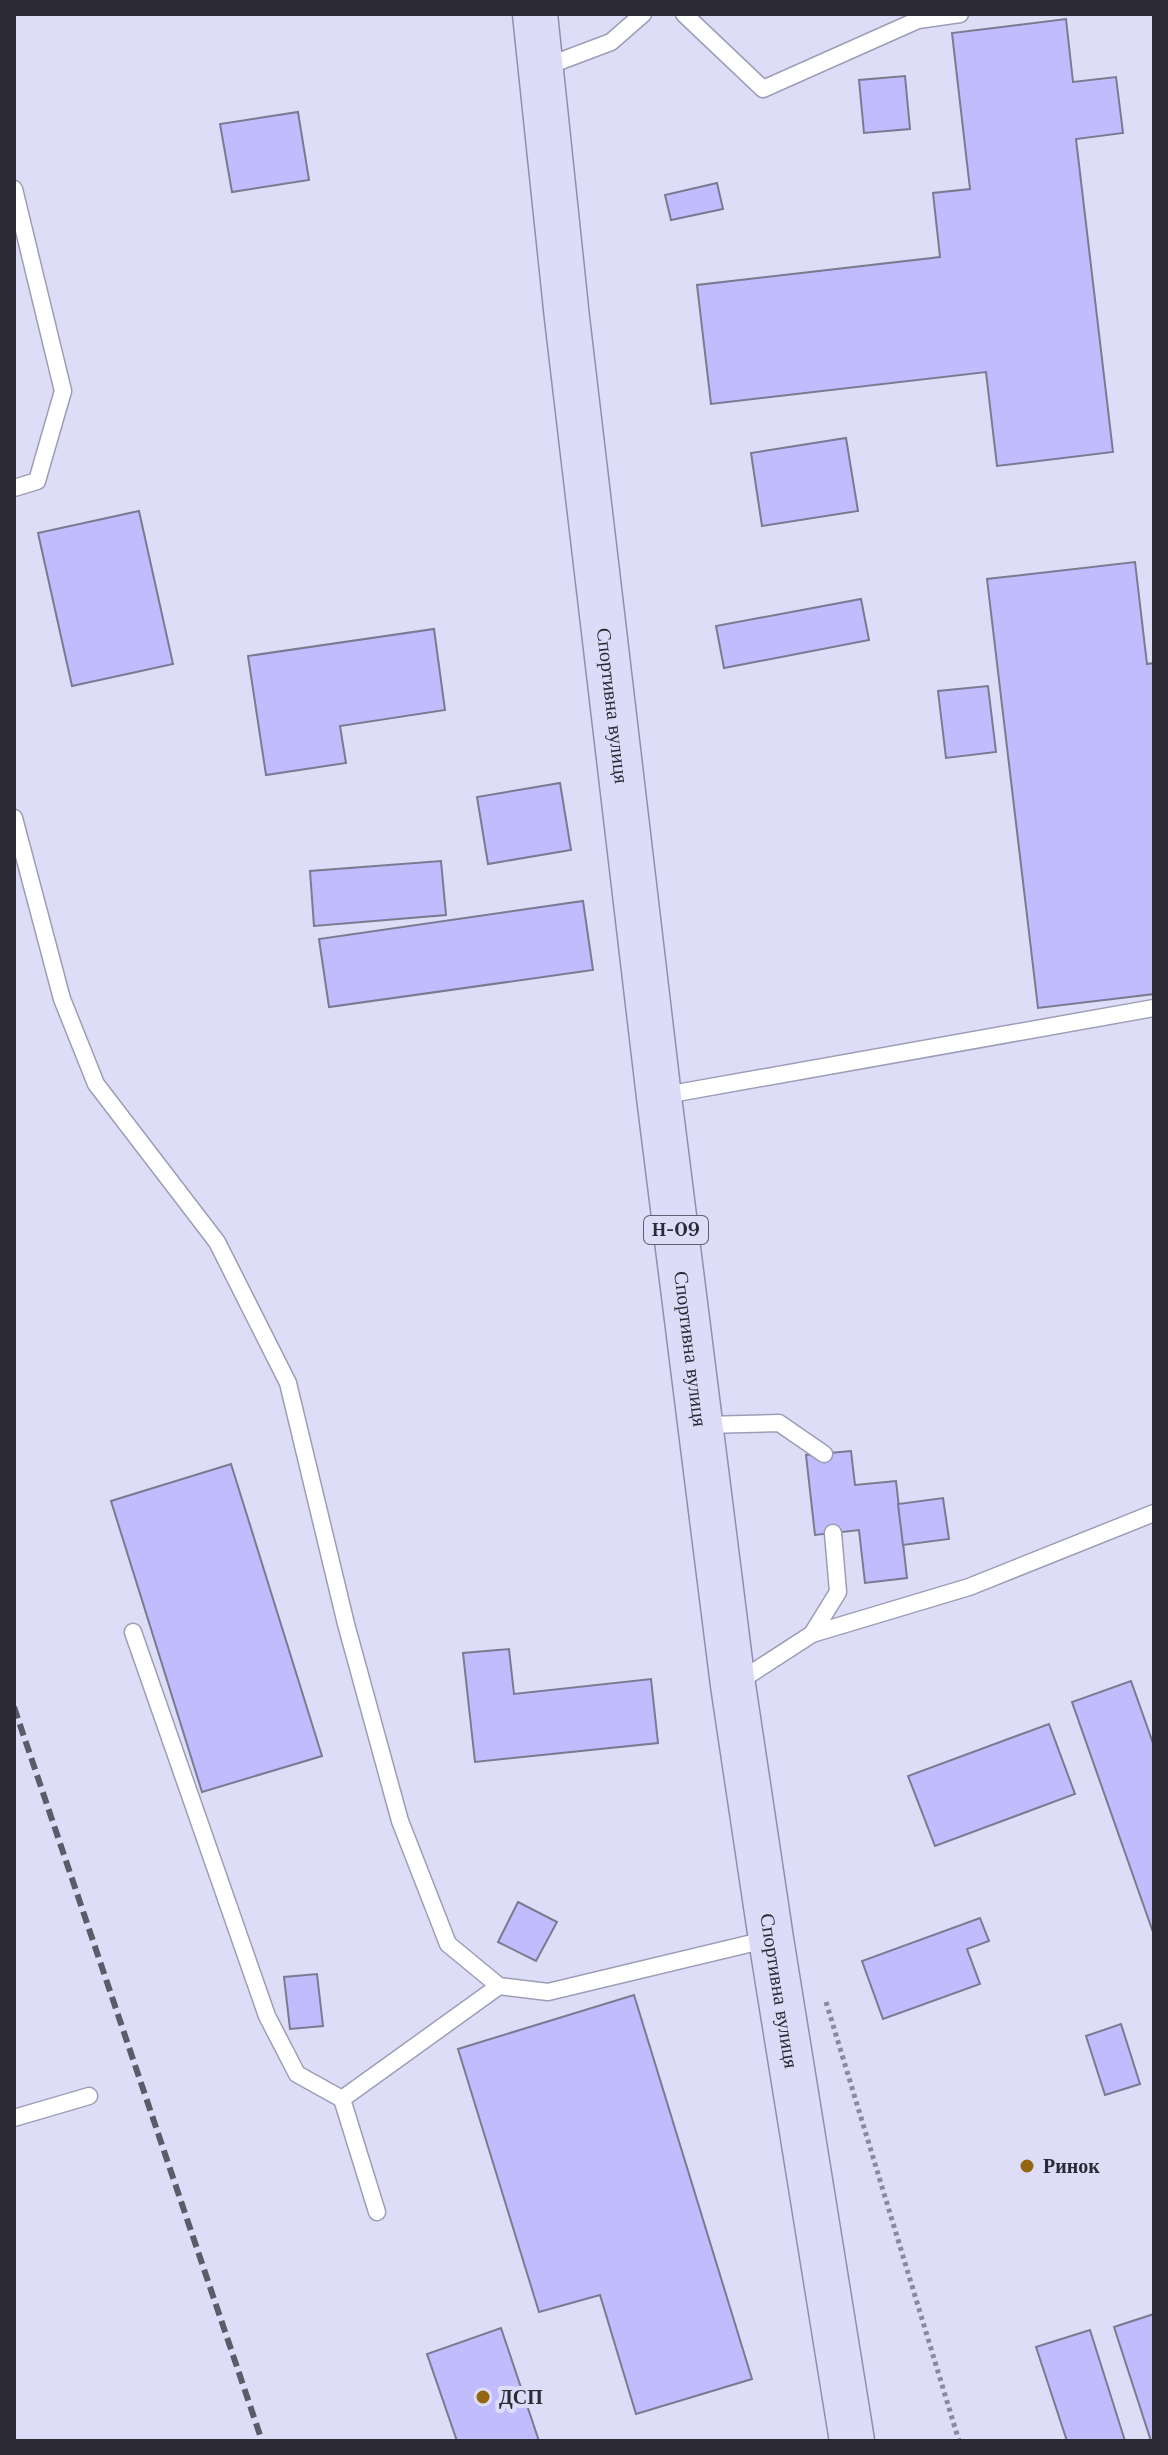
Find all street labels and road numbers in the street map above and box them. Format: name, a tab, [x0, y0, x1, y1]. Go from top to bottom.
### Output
street label: Спортивна вулиця	[592, 626, 634, 785]
road number: Н-09	[644, 1216, 708, 1244]
street label: Спортивна вулиця	[669, 1270, 712, 1428]
street label: Спортивна вулиця	[755, 1912, 804, 2070]

